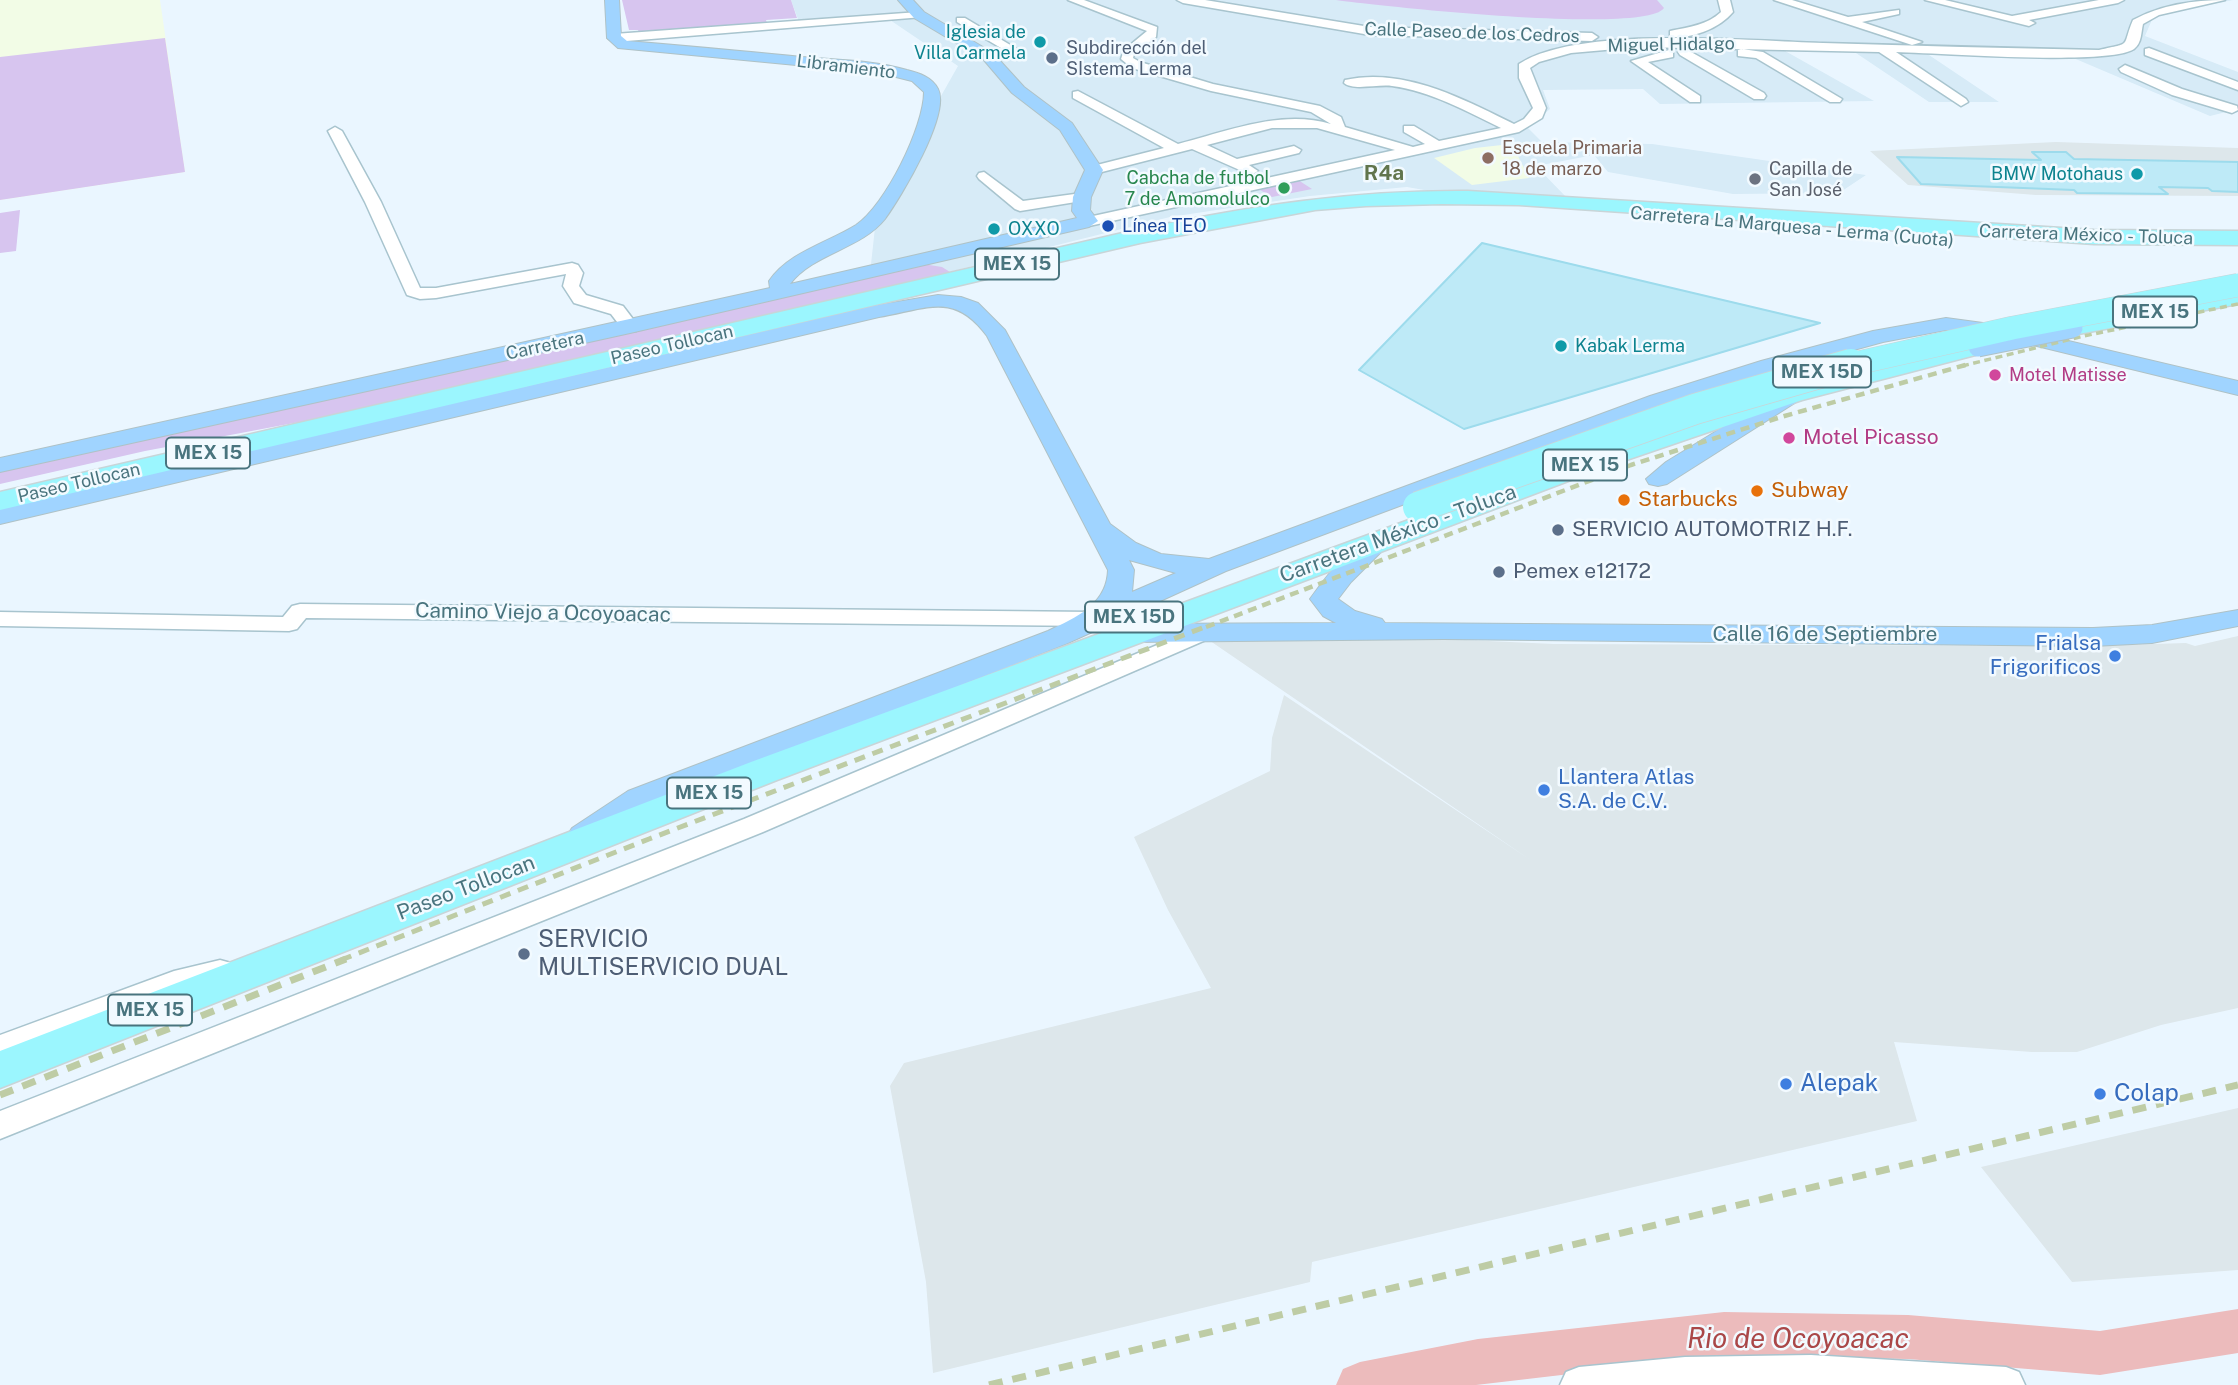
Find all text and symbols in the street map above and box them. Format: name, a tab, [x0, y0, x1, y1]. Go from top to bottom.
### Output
street label: Calle Paseo de los Cedros	[1364, 18, 1580, 48]
place label: Iglesia de Villa Carmela	[914, 21, 1026, 64]
street label: Miguel Hidalgo	[1607, 33, 1735, 57]
marker: Iglesia de Villa Carmela	[1032, 34, 1048, 50]
place label: Subdirección del SIstema Lerma	[1066, 37, 1207, 80]
street label: Libramiento	[795, 50, 897, 84]
marker: Subdirección del SIstema Lerma	[1044, 50, 1060, 66]
place label: Escuela Primaria 18 de marzo	[1502, 137, 1642, 180]
marker: Escuela Primaria 18 de marzo	[1480, 150, 1496, 166]
place label: Capilla de San José	[1769, 158, 1852, 200]
district label: R4a	[1364, 161, 1404, 187]
place label: BMW Motohaus	[1991, 163, 2123, 185]
marker: BMW Motohaus	[2129, 166, 2145, 182]
place label: Cabcha de futbol 7 de Amomolulco	[1125, 167, 1270, 210]
marker: Capilla de San José	[1747, 171, 1763, 187]
marker: Cabcha de futbol 7 de Amomolulco	[1276, 180, 1292, 196]
street label: Carretera La Marquesa - Lerma (Cuota)	[1629, 202, 1955, 252]
place label: Línea TEO	[1122, 215, 1207, 237]
place label: OXXO	[1008, 218, 1060, 240]
marker: Línea TEO	[1100, 218, 1116, 234]
street label: Carretera México - Toluca	[1979, 220, 2193, 250]
marker: OXXO	[986, 221, 1002, 237]
road number: MEX 15	[975, 248, 1059, 280]
road number: MEX 15	[2113, 296, 2197, 328]
street label: Paseo Tollocan	[609, 320, 735, 370]
street label: Carretera	[504, 327, 586, 365]
place label: Kabak Lerma	[1575, 335, 1685, 357]
marker: Kabak Lerma	[1553, 338, 1569, 354]
road number: MEX 15D	[1773, 356, 1871, 388]
place label: Motel Matisse	[2009, 364, 2127, 386]
marker: Motel Matisse	[1987, 367, 2003, 383]
place label: Motel Picasso	[1803, 425, 1939, 451]
marker: Motel Picasso	[1781, 430, 1797, 446]
road number: MEX 15	[166, 437, 250, 468]
road number: MEX 15	[1543, 450, 1627, 480]
street label: Paseo Tollocan	[16, 458, 142, 508]
place label: Subway	[1771, 478, 1848, 504]
street label: Carretera México - Toluca	[1276, 479, 1520, 589]
marker: Subway	[1749, 483, 1765, 499]
place label: Starbucks	[1638, 487, 1738, 513]
marker: Starbucks	[1616, 492, 1632, 508]
place label: SERVICIO AUTOMOTRIZ H.F.	[1572, 517, 1853, 543]
marker: SERVICIO AUTOMOTRIZ H.F.	[1550, 522, 1566, 538]
place label: Pemex e12172	[1513, 559, 1651, 585]
marker: Pemex e12172	[1491, 564, 1507, 580]
street label: Camino Viejo a Ocoyoacac	[415, 598, 671, 628]
road number: MEX 15D	[1085, 602, 1183, 632]
street label: Calle 16 de Septiembre	[1713, 622, 1937, 648]
place label: Frialsa Frigorificos	[1990, 631, 2101, 681]
marker: Frialsa Frigorificos	[2107, 648, 2123, 664]
place label: Llantera Atlas S.A. de C.V.	[1558, 765, 1694, 815]
road number: MEX 15	[667, 778, 751, 808]
marker: Llantera Atlas S.A. de C.V.	[1536, 782, 1552, 798]
street label: Paseo Tollocan	[393, 850, 539, 926]
place label: SERVICIO MULTISERVICIO DUAL	[538, 926, 788, 982]
marker: SERVICIO MULTISERVICIO DUAL	[516, 946, 532, 962]
road number: MEX 15	[108, 994, 192, 1026]
place label: Alepak	[1800, 1070, 1878, 1098]
marker: Alepak	[1778, 1076, 1794, 1092]
place label: Colap	[2114, 1080, 2179, 1108]
marker: Colap	[2092, 1086, 2108, 1102]
water label: Rio de Ocoyoacac	[1687, 1322, 1909, 1356]

